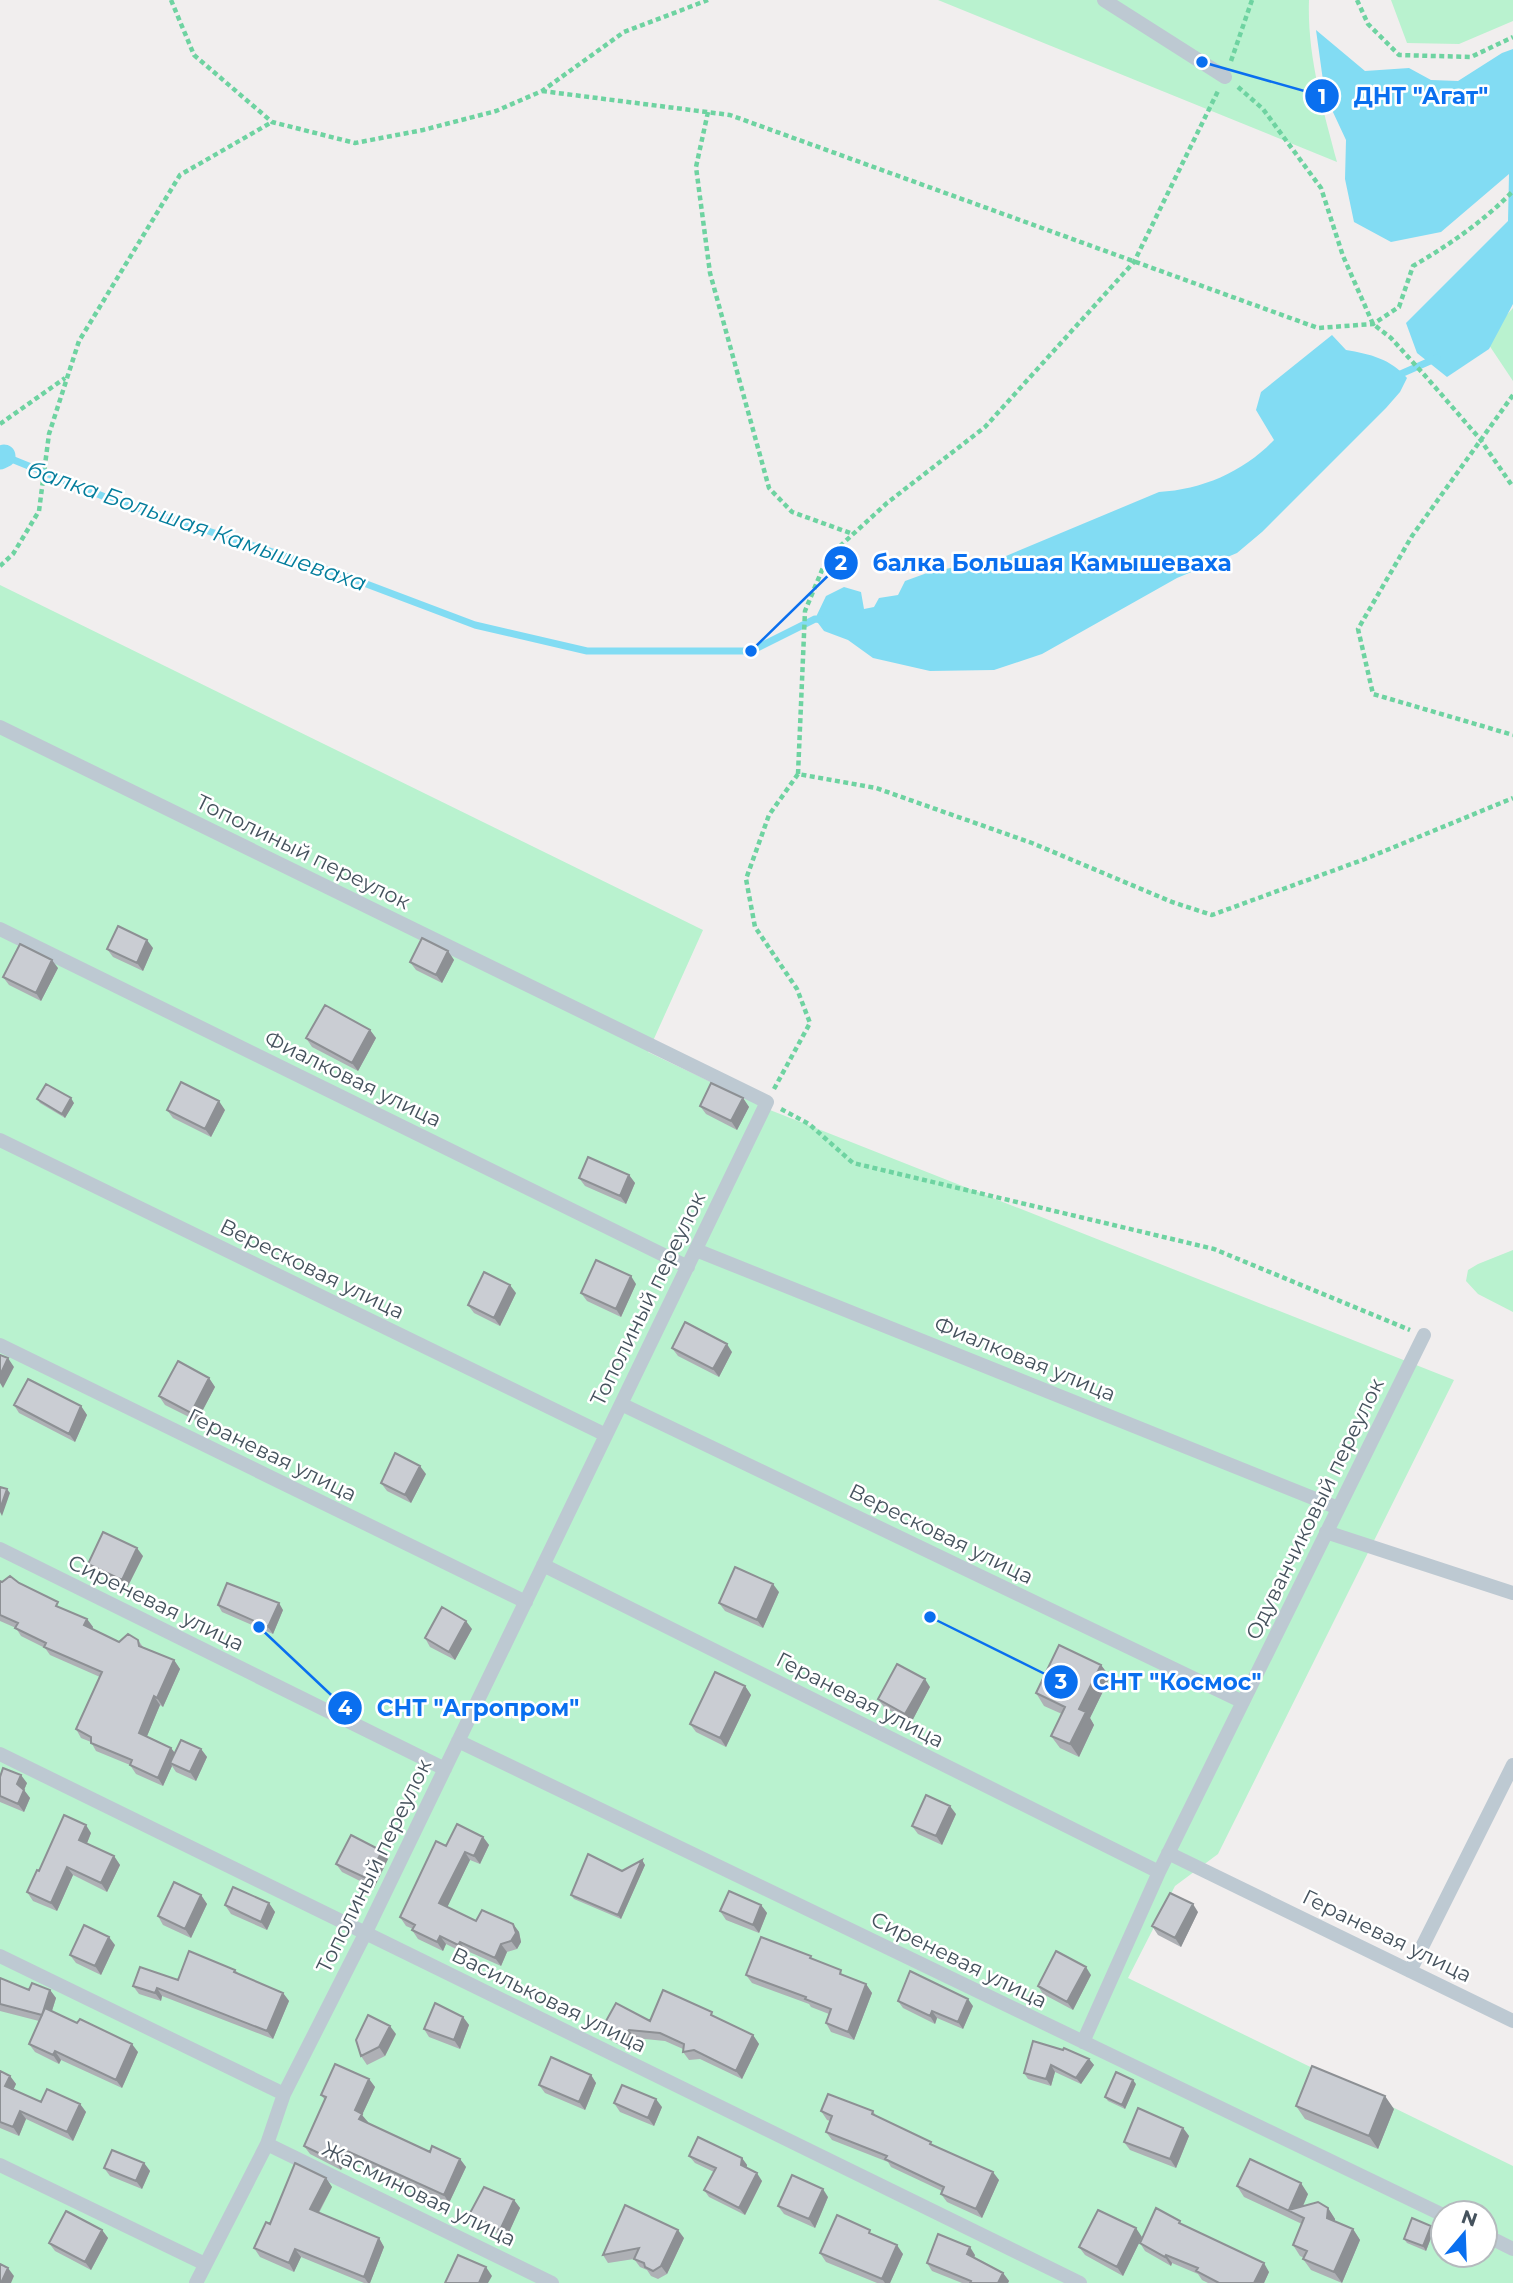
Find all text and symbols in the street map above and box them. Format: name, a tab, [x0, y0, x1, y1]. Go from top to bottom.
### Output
callout: ДНТ "Агат"	[1305, 74, 1502, 118]
text: ДНТ "Агат"	[1354, 82, 1488, 110]
text: 1	[1318, 84, 1326, 109]
water label: балка Большая Камышеваха	[24, 455, 370, 597]
callout: балка Большая Камышеваха	[824, 541, 1246, 585]
text: балка Большая Камышеваха	[872, 549, 1232, 577]
text: 2	[835, 550, 847, 575]
street label: Тополиный переулок	[192, 789, 414, 914]
street label: Фиалковая улица	[261, 1025, 446, 1132]
street label: Тополиный переулок	[585, 1188, 710, 1410]
street label: Вересковая улица	[216, 1213, 408, 1324]
street label: Фиалковая улица	[931, 1311, 1119, 1406]
street label: Одуванчиковый переулок	[1240, 1374, 1389, 1644]
street label: Гераневая улица	[184, 1403, 361, 1506]
street label: Вересковая улица	[845, 1478, 1037, 1589]
street label: Сиреневая улица	[64, 1549, 248, 1656]
street label: Гераневая улица	[772, 1646, 948, 1753]
callout: СНТ "Космос"	[1043, 1660, 1275, 1704]
text: СНТ "Космос"	[1092, 1668, 1262, 1696]
text: 3	[1054, 1669, 1067, 1694]
callout: СНТ "Агропром"	[328, 1686, 593, 1730]
text: СНТ "Агропром"	[377, 1694, 579, 1722]
text: 4	[338, 1695, 353, 1720]
street label: Тополиный переулок	[311, 1755, 436, 1977]
street label: Гераневая улица	[1299, 1884, 1476, 1987]
street label: Сиреневая улица	[867, 1906, 1051, 2013]
street label: Васильковая улица	[448, 1942, 651, 2058]
street label: Жасминовая улица	[318, 2136, 520, 2251]
north arrow	[1429, 2199, 1499, 2269]
text: N	[1458, 2205, 1480, 2232]

